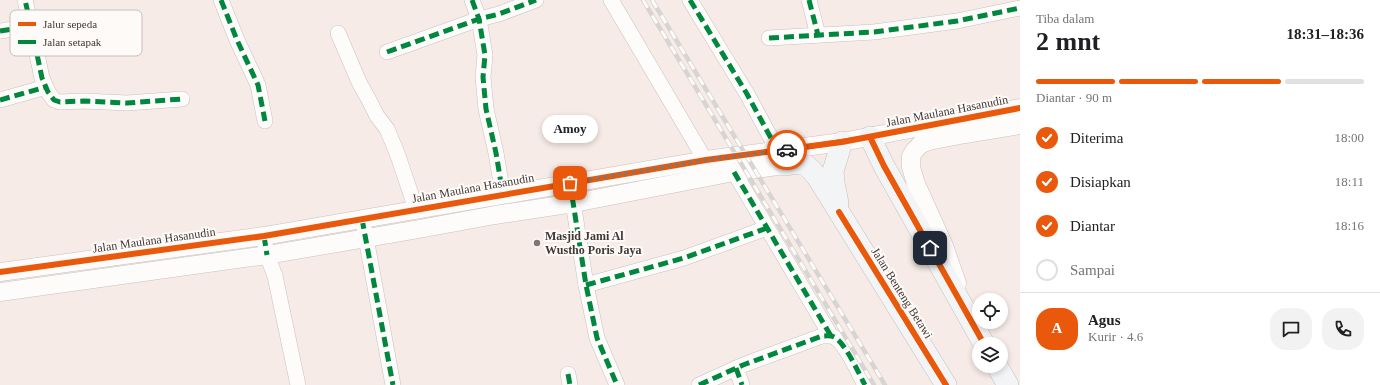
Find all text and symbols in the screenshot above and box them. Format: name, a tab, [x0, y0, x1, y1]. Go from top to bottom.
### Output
legend	[10, 10, 142, 56]
text: Tiba dalam	[1036, 11, 1094, 26]
text: Jalur sepeda	[43, 18, 97, 30]
text: 18:31–18:36	[1287, 26, 1364, 42]
text: 2 mnt	[1036, 27, 1100, 56]
text: Jalan setapak	[43, 36, 102, 48]
text: Diantar · 90 m	[1036, 90, 1112, 105]
street label: Jalan Maulana Hasanudin	[885, 92, 1009, 130]
callout: Amoy	[542, 115, 598, 143]
text: Amoy	[553, 121, 587, 136]
icon: check	[1036, 127, 1058, 149]
courier	[767, 130, 807, 170]
text: Diterima	[1070, 130, 1123, 146]
text: 18:00	[1334, 130, 1364, 145]
icon: car	[776, 139, 798, 161]
pin	[553, 166, 587, 200]
street label: Jalan Maulana Hasanudin	[411, 170, 535, 206]
icon: check	[1036, 171, 1058, 193]
icon: bag	[559, 172, 581, 194]
text: Disiapkan	[1070, 174, 1131, 190]
text: 18:11	[1335, 174, 1364, 189]
icon: check	[1036, 215, 1058, 237]
text: Diantar	[1070, 218, 1115, 234]
text: 18:16	[1334, 218, 1364, 233]
street label: Jalan Maulana Hasanudin	[92, 224, 216, 256]
place label: Masjid Jami Al Wustho Poris Jaya	[545, 229, 641, 257]
pin	[913, 231, 947, 265]
icon: home	[919, 237, 941, 259]
marker: Masjid Jami Al Wustho Poris Jaya	[532, 238, 542, 248]
street label: Jalan Benteng Betawi	[868, 245, 936, 342]
text: Sampai	[1070, 262, 1115, 278]
map controls	[972, 293, 1008, 373]
button: locate	[972, 293, 1008, 329]
button: chat	[1270, 308, 1312, 350]
button: phone	[1322, 308, 1364, 350]
text: Agus	[1088, 312, 1121, 328]
text: A	[1052, 320, 1062, 336]
text: Kurir · 4.6	[1088, 329, 1143, 344]
button: layers	[972, 337, 1008, 373]

